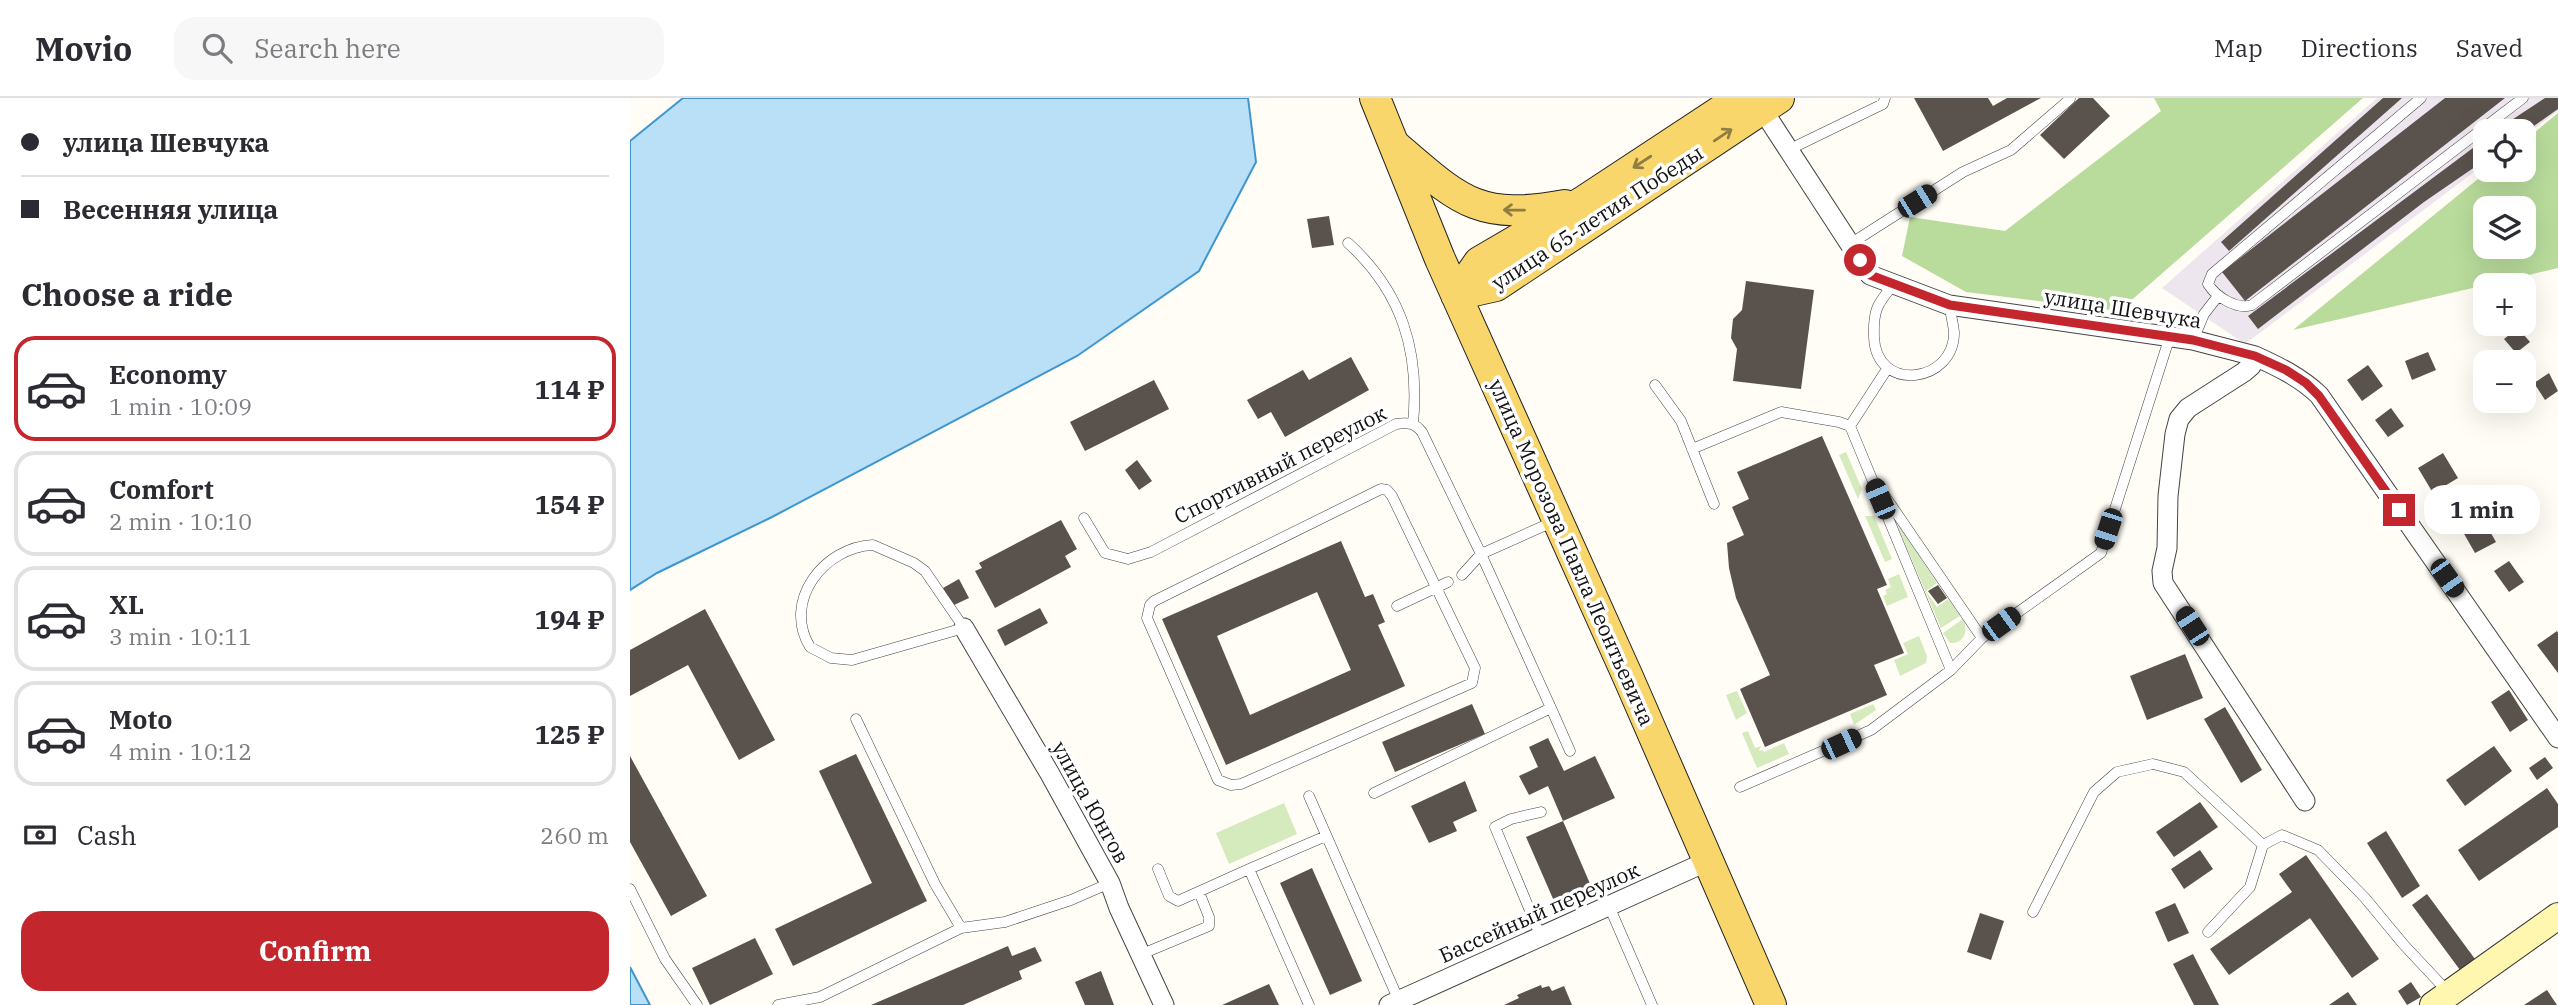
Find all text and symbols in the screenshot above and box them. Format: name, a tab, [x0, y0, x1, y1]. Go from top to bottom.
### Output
search box	[174, 17, 664, 80]
text: Movio	[35, 27, 132, 70]
icon: search	[198, 29, 236, 67]
text: Search here	[254, 31, 401, 65]
text: Map	[2214, 32, 2263, 64]
text: Directions	[2301, 32, 2418, 64]
text: Saved	[2456, 32, 2523, 64]
map controls	[2473, 119, 2536, 413]
button: locate	[2473, 119, 2536, 182]
text: улица Шевчука	[63, 125, 269, 159]
one-way arrow	[1713, 128, 1732, 142]
street label: улица 65-летия Победы	[1486, 138, 1708, 296]
one-way arrow	[1633, 155, 1652, 169]
car	[1894, 181, 1941, 221]
text: Весенняя улица	[63, 192, 278, 226]
button: layers	[2473, 196, 2536, 259]
one-way arrow	[1503, 204, 1526, 217]
route start	[1844, 244, 1876, 276]
text: Choose a ride	[21, 273, 233, 315]
button: +	[2473, 273, 2536, 336]
street label: улица Шевчука	[2042, 282, 2204, 334]
button: −	[2473, 350, 2536, 413]
icon: car	[25, 357, 88, 420]
text: Economy	[109, 357, 227, 391]
text: 114 ₽	[534, 372, 605, 406]
street label: улица Морозова Павла Леонтьевича	[1483, 374, 1661, 730]
text: 1 min · 10:09	[109, 391, 252, 421]
street label: Спортивный переулок	[1169, 398, 1391, 530]
icon: car	[25, 472, 88, 535]
text: Comfort	[109, 472, 214, 506]
car	[1863, 476, 1898, 522]
callout: 1 min	[2424, 486, 2539, 534]
text: 154 ₽	[534, 487, 605, 521]
route end	[2383, 494, 2415, 526]
text: 1 min	[2450, 494, 2514, 524]
text: 2 min · 10:10	[109, 506, 252, 536]
car	[2092, 506, 2125, 552]
car	[2427, 555, 2468, 601]
icon: car	[25, 587, 88, 650]
text: XL	[109, 587, 144, 621]
text: 194 ₽	[534, 602, 605, 636]
car	[1978, 603, 2025, 645]
car	[2172, 603, 2213, 649]
text: 3 min · 10:11	[109, 621, 252, 651]
icon: car	[25, 702, 88, 765]
text: Moto	[109, 702, 172, 736]
text: 125 ₽	[534, 717, 605, 751]
car	[1818, 726, 1865, 762]
text: 4 min · 10:12	[109, 736, 252, 766]
street label: улица Юнгов	[1046, 736, 1136, 868]
icon: cash	[21, 816, 59, 854]
text: Cash	[77, 818, 137, 852]
text: 260 m	[540, 820, 609, 850]
street label: Бассейный переулок	[1434, 855, 1644, 969]
button: Confirm	[21, 911, 609, 991]

